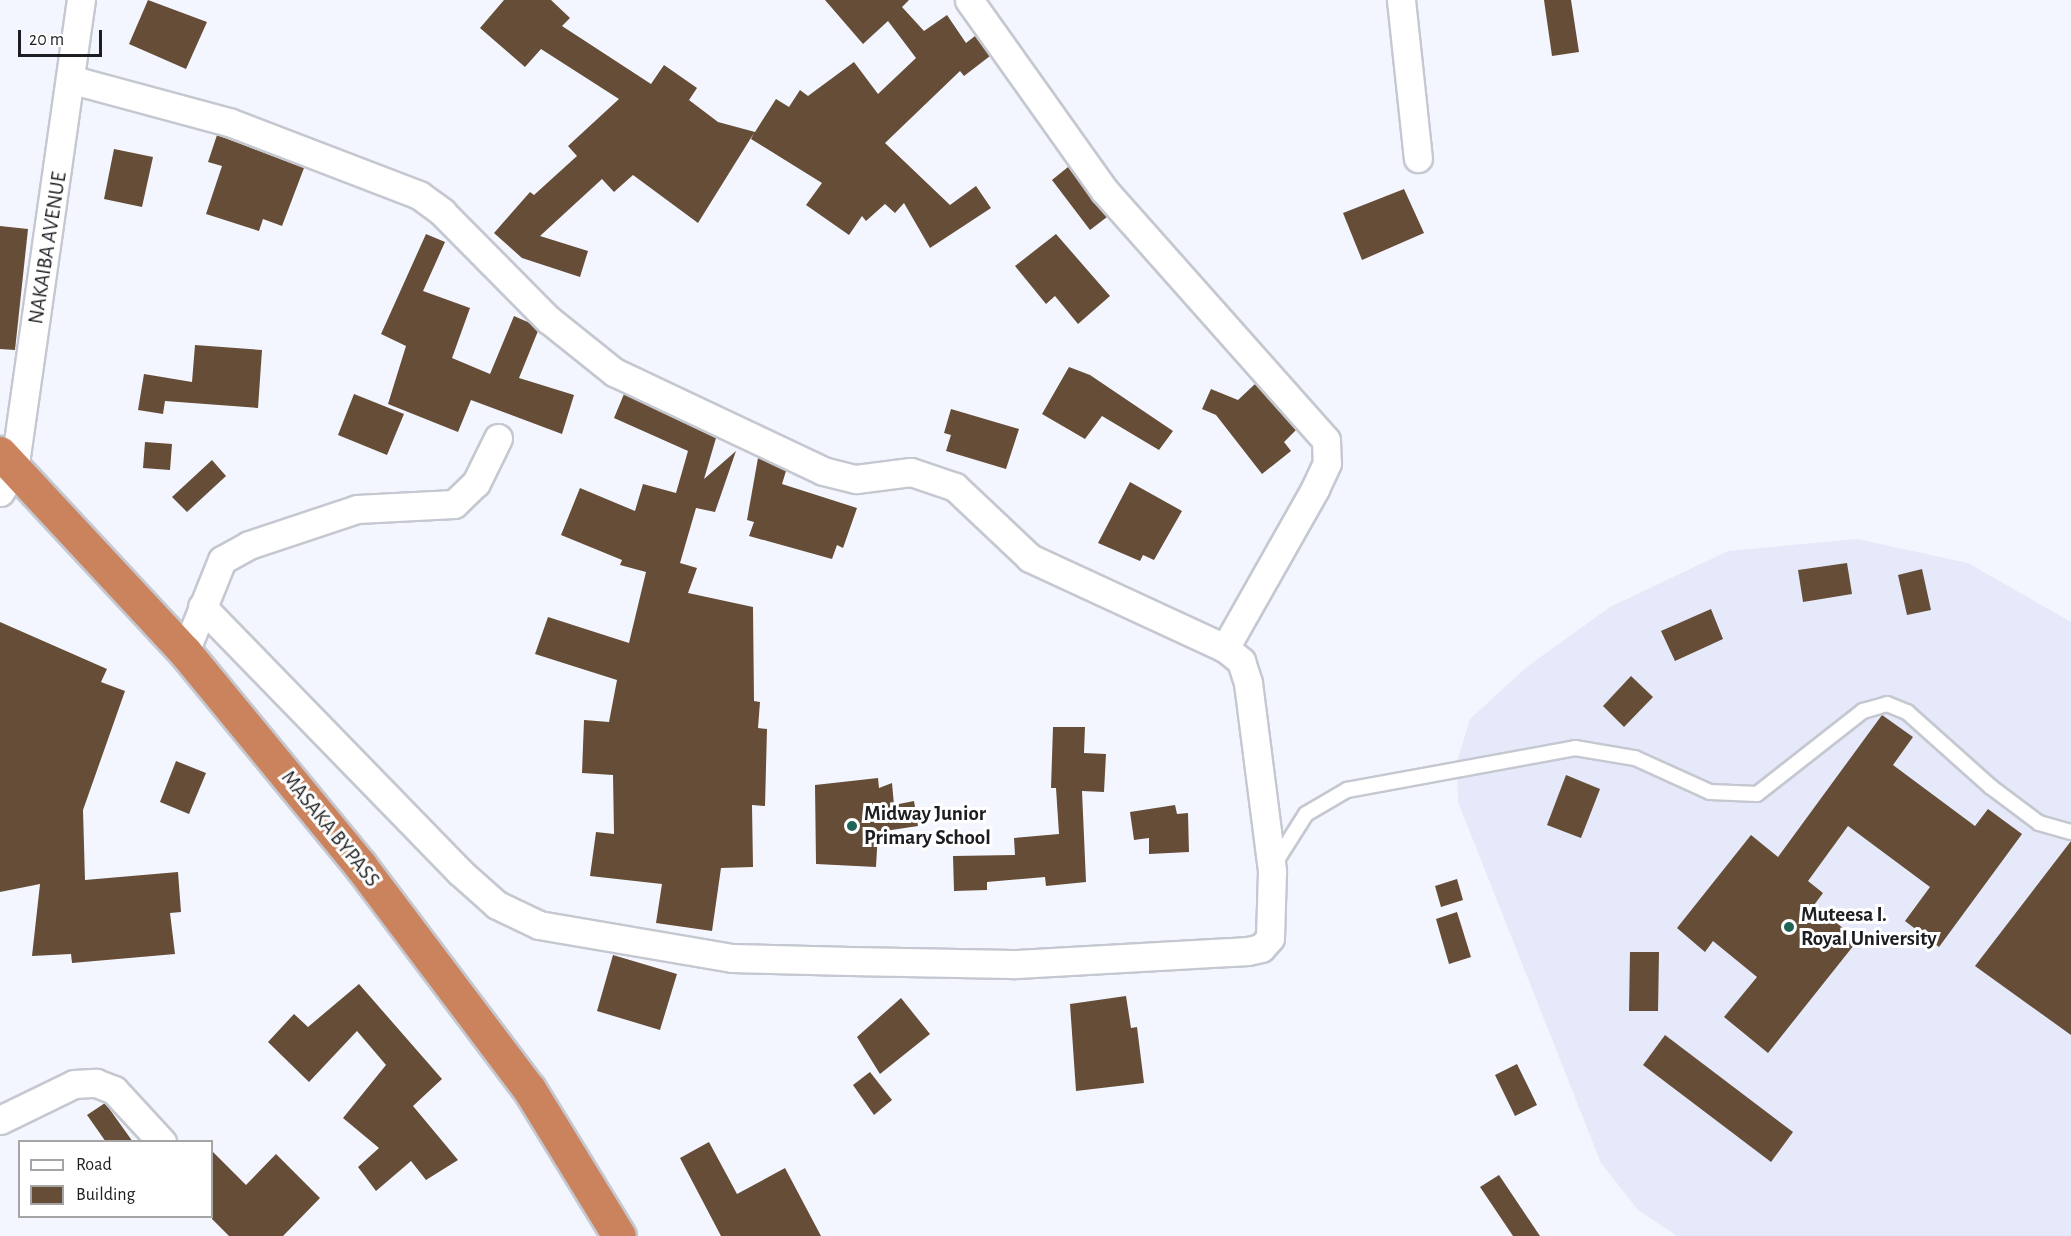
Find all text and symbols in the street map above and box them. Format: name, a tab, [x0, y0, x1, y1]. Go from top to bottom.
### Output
scale bar	[21, 18, 105, 56]
text: 20 m	[29, 31, 64, 49]
street label: NAKAIBA AVENUE	[24, 170, 72, 326]
street label: MASAKA BYPASS	[276, 766, 384, 892]
place label: Midway Junior Primary School	[864, 801, 991, 851]
marker: Midway Junior Primary School	[845, 819, 859, 833]
place label: Muteesa I. Royal University	[1801, 902, 1937, 952]
marker: Muteesa I. Royal University	[1782, 920, 1796, 934]
legend	[18, 1140, 213, 1218]
text: Road	[76, 1156, 112, 1174]
text: Building	[76, 1186, 135, 1204]

